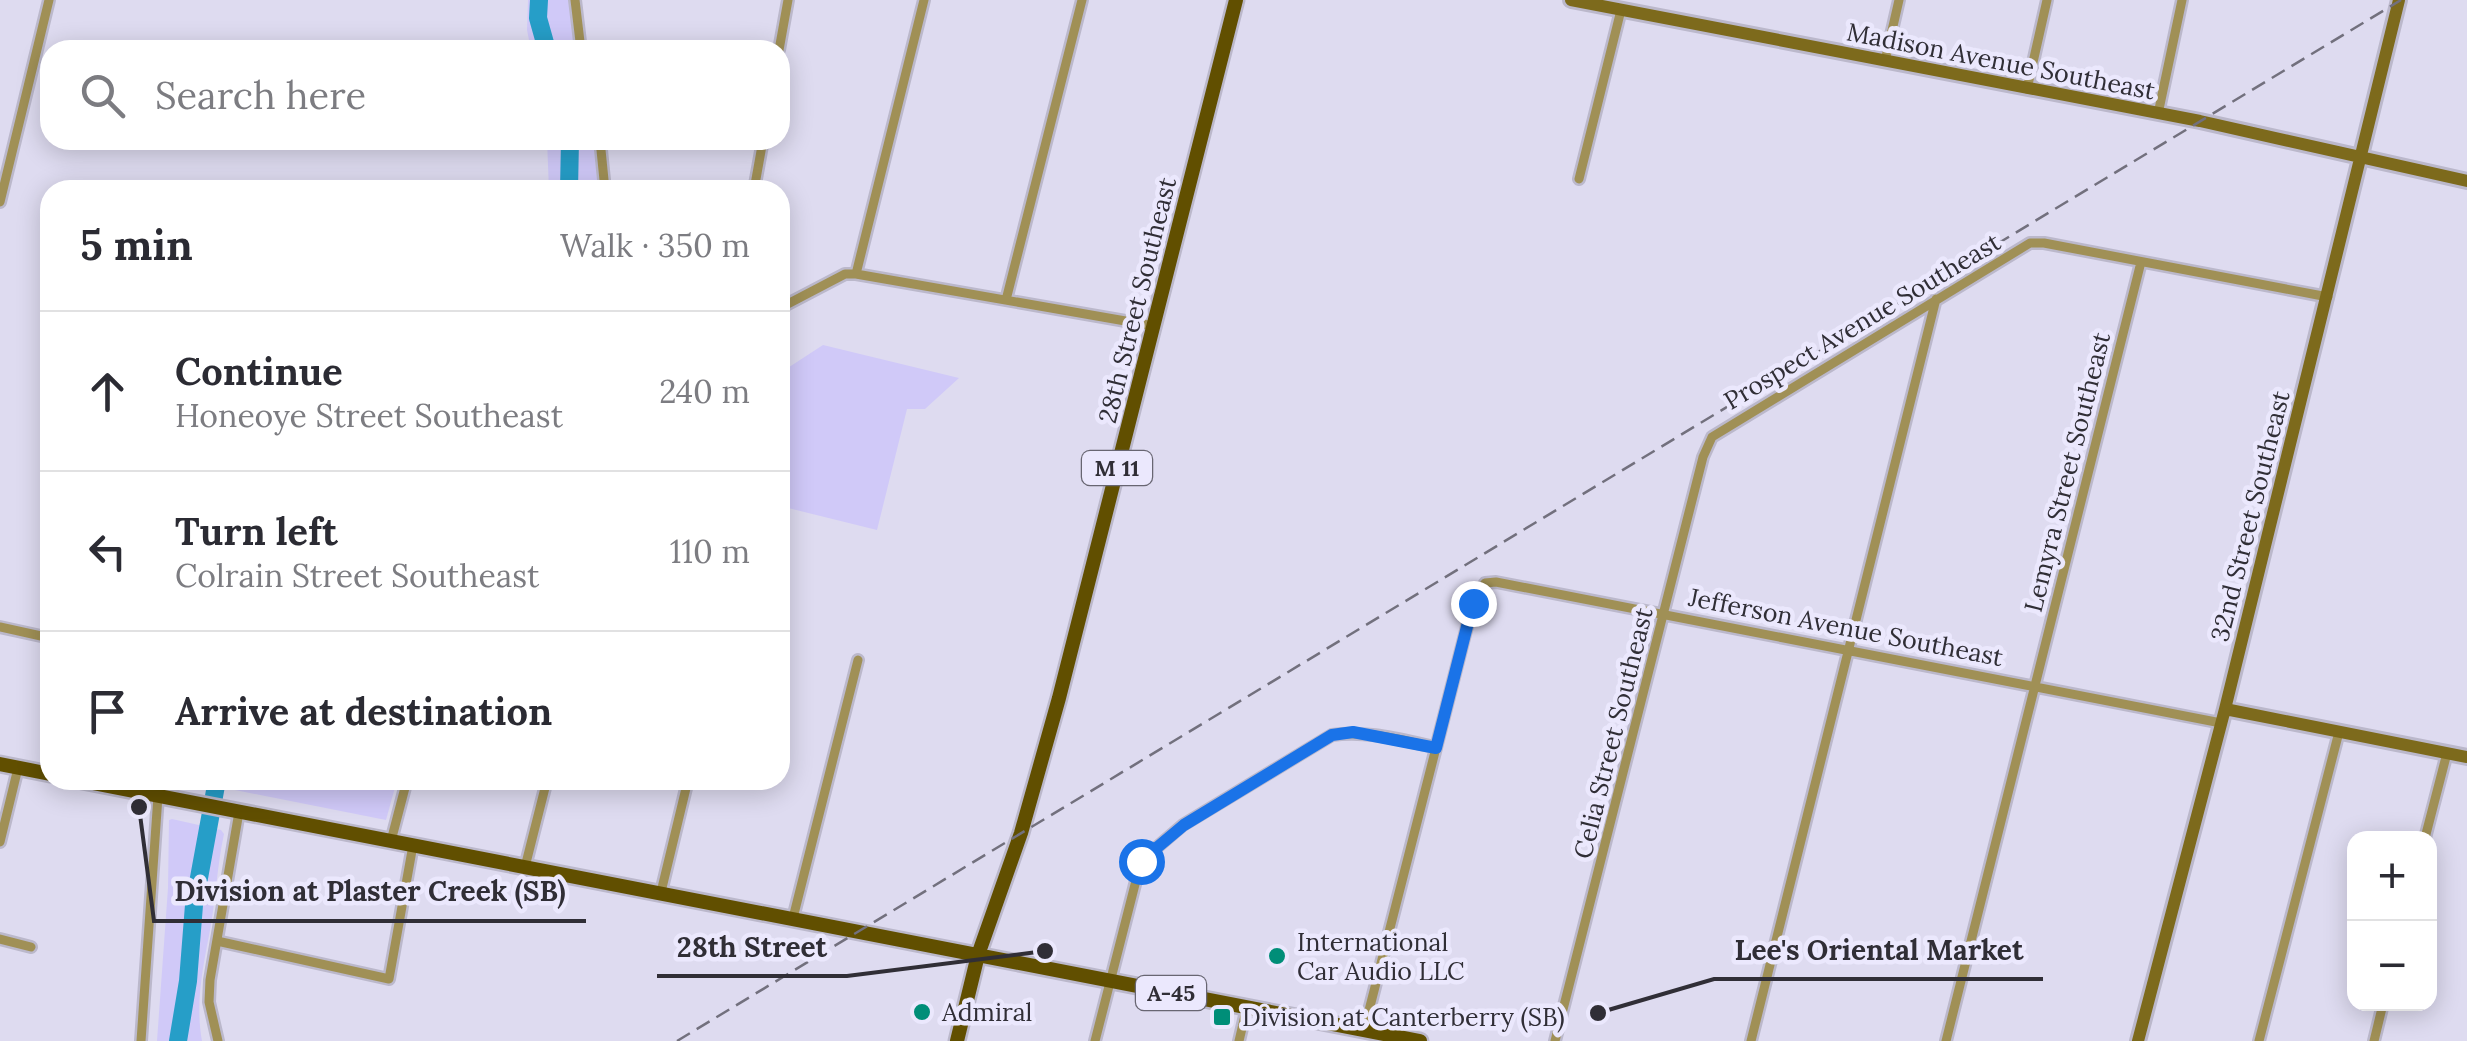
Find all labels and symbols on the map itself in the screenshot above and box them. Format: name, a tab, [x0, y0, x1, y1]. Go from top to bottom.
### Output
street label: Madison Avenue Southeast	[1844, 15, 2158, 107]
street label: 28th Street Southeast	[1091, 173, 1183, 426]
street label: Prospect Avenue Southeast	[1718, 225, 2006, 416]
street label: Lemyra Street Southeast	[2017, 329, 2117, 615]
street label: 32nd Street Southeast	[2203, 387, 2297, 645]
road number: M 11	[1082, 451, 1152, 485]
route end	[1451, 581, 1497, 627]
street label: Jefferson Avenue Southeast	[1685, 581, 2006, 673]
street label: Celia Street Southeast	[1566, 604, 1660, 862]
route start	[1119, 839, 1165, 885]
callout: Division at Plaster Creek (SB)	[154, 863, 586, 921]
text: Division at Plaster Creek (SB)	[174, 873, 566, 909]
callout: 28th Street	[657, 918, 847, 976]
callout: Lee's Oriental Market	[1714, 921, 2043, 979]
place label: International Car Audio LLC	[1297, 926, 1464, 987]
text: 28th Street	[677, 929, 828, 965]
text: Lee's Oriental Market	[1734, 932, 2024, 968]
marker: International Car Audio LLC	[1266, 945, 1288, 967]
road number: A-45	[1136, 976, 1206, 1010]
place label: Admiral	[941, 996, 1032, 1028]
marker: Admiral	[911, 1001, 933, 1023]
place label: Division at Canterberry (SB)	[1242, 1001, 1565, 1033]
marker: Division at Canterberry (SB)	[1211, 1006, 1233, 1028]

